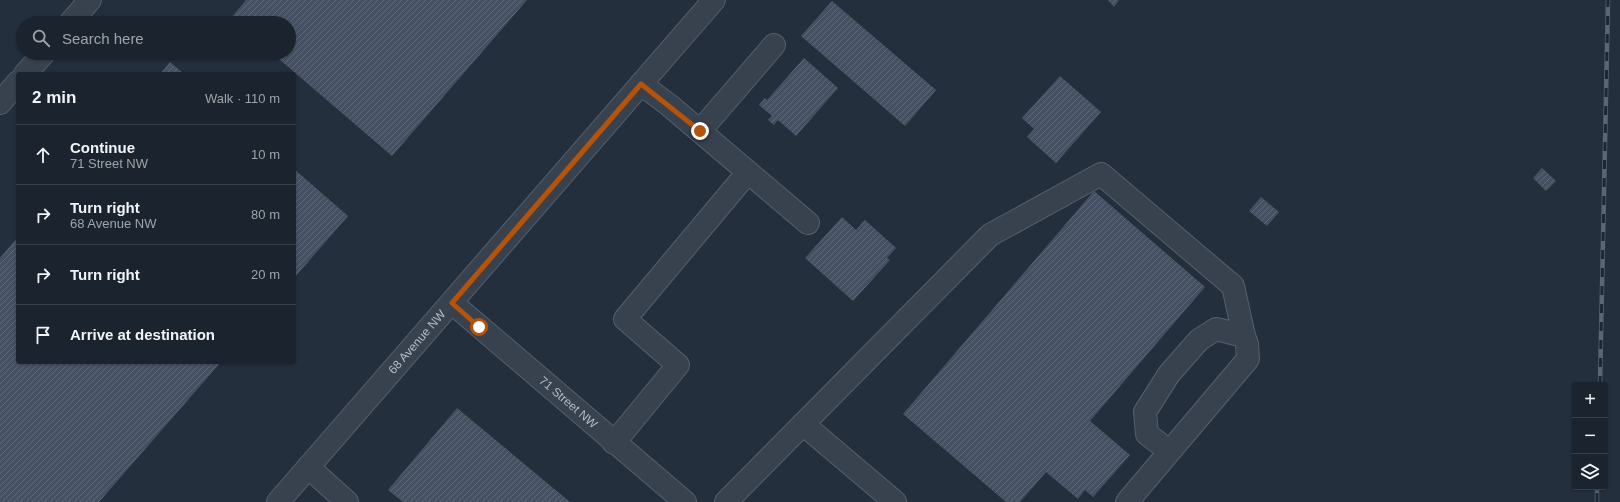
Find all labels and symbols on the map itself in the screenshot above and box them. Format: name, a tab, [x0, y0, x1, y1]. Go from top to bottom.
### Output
route end	[691, 122, 709, 140]
street label: 68 Avenue NW	[386, 307, 449, 377]
route start	[470, 318, 488, 336]
street label: 71 Street NW	[536, 374, 601, 432]

